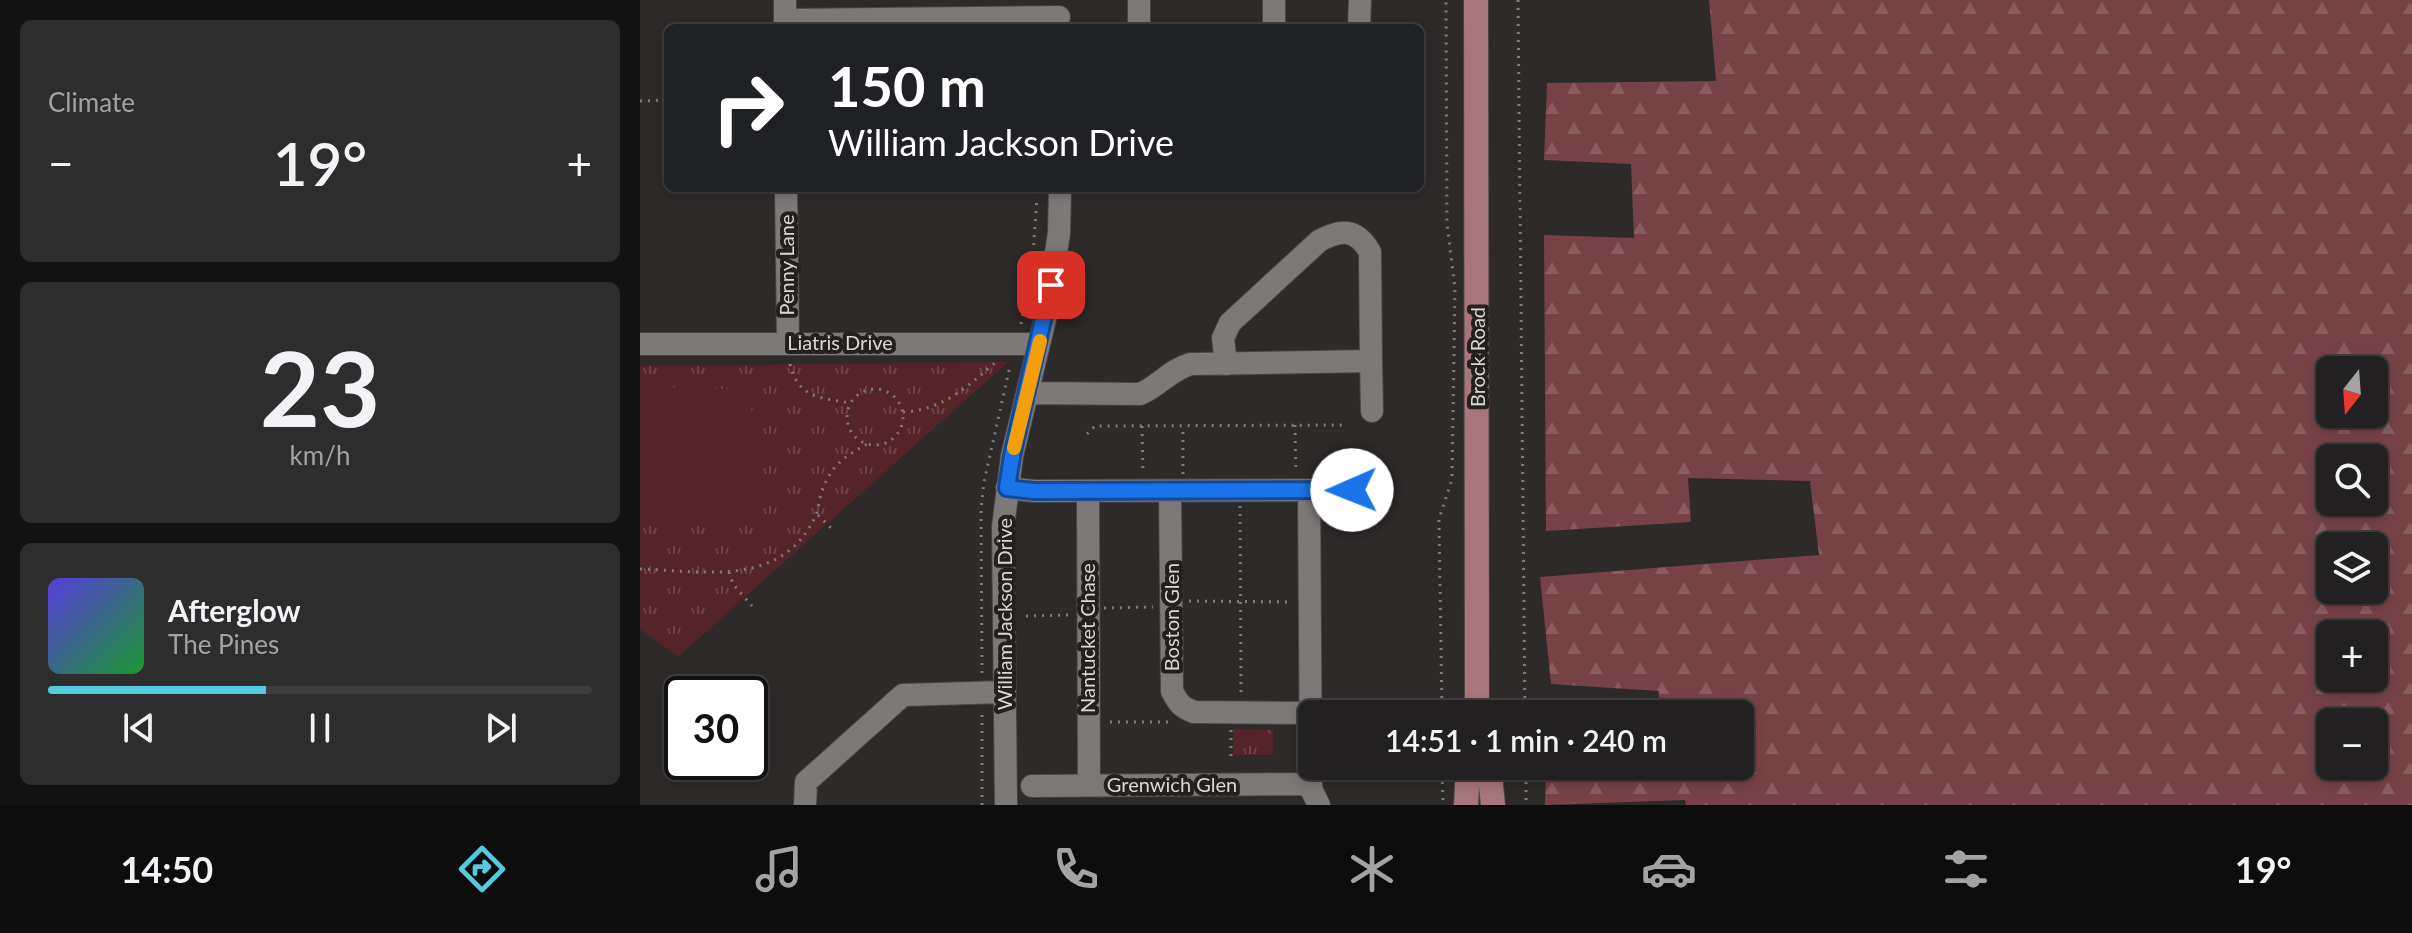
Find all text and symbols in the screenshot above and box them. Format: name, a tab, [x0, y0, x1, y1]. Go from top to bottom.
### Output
text: 150 m	[828, 52, 986, 119]
icon: right	[696, 56, 800, 160]
text: Climate	[48, 86, 135, 118]
text: William Jackson Drive	[828, 120, 1174, 164]
text: 19°	[273, 127, 367, 199]
text: −	[48, 137, 74, 189]
text: +	[566, 137, 592, 189]
street label: Penny Lane	[774, 215, 798, 315]
pin	[1017, 251, 1085, 319]
icon: arrive	[1029, 263, 1073, 307]
street label: Brock Road	[1465, 307, 1489, 407]
text: 23	[260, 324, 380, 449]
street label: Liatris Drive	[787, 330, 893, 354]
north arrow	[2316, 356, 2388, 428]
map controls	[2316, 356, 2388, 780]
text: km/h	[290, 439, 350, 471]
button: search	[2316, 444, 2388, 516]
position arrow	[1310, 448, 1394, 532]
street label: William Jackson Drive	[992, 518, 1016, 710]
button: layers	[2316, 532, 2388, 604]
street label: Nantucket Chase	[1075, 563, 1099, 713]
street label: Boston Glen	[1159, 563, 1183, 671]
text: Afterglow	[168, 592, 301, 628]
button: +	[2316, 620, 2388, 692]
text: The Pines	[168, 628, 279, 660]
speed limit sign: 30	[664, 676, 768, 780]
icon: previous	[117, 706, 161, 750]
icon: pause	[298, 706, 342, 750]
icon: next	[479, 706, 523, 750]
button: −	[2316, 708, 2388, 780]
text: 14:51 · 1 min · 240 m	[1385, 722, 1667, 758]
street label: Grenwich Glen	[1107, 772, 1237, 796]
icon: directions	[454, 841, 510, 897]
icon: music	[751, 841, 807, 897]
icon: phone	[1048, 841, 1104, 897]
icon: climate	[1344, 841, 1400, 897]
icon: car	[1641, 841, 1697, 897]
icon: filters	[1938, 841, 1994, 897]
text: 14:50	[120, 847, 213, 891]
text: 19°	[2235, 847, 2291, 891]

